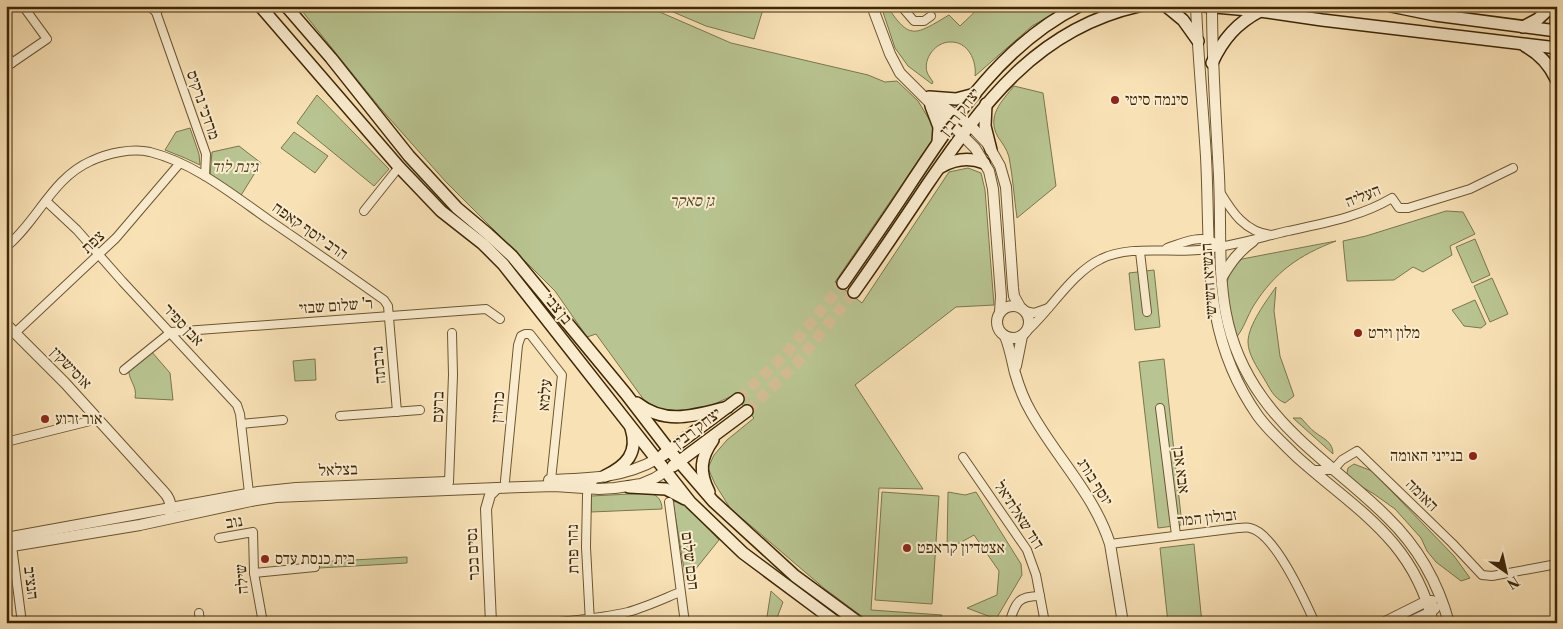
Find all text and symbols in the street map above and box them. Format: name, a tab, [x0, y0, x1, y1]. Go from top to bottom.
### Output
street label: מרדכי נרקיס	[182, 68, 224, 142]
street label: יצחק רבין	[935, 84, 985, 140]
place label: סינמה סיטי	[1125, 90, 1189, 110]
marker: סינמה סיטי	[1109, 94, 1121, 106]
park label: גינת לוד	[212, 157, 260, 177]
street label: העליה	[1342, 180, 1384, 212]
park label: גן סאקר	[670, 191, 716, 211]
street label: הרב יוסף קאפח	[268, 198, 352, 264]
street label: צפת	[77, 226, 109, 258]
street label: הנשיא השישי	[1196, 242, 1222, 320]
street label: בן צבי	[539, 289, 577, 329]
street label: ר' שלום שבזי	[298, 293, 374, 319]
street label: אבן ספיר	[158, 300, 208, 350]
place label: מלון וירט	[1368, 323, 1420, 343]
marker: מלון וירט	[1352, 327, 1364, 339]
street label: אוסישקין	[46, 343, 96, 393]
street label: נרבתה	[367, 345, 391, 385]
street label: עלמא	[534, 378, 556, 412]
street label: כורזין	[487, 390, 509, 424]
street label: ברעם	[427, 391, 449, 423]
street label: יצחק רבין	[669, 403, 725, 453]
place label: אור זרוע	[55, 409, 103, 429]
marker: אור זרוע	[39, 413, 51, 425]
street label: אבא אבן	[1168, 445, 1194, 495]
place label: בנייני האומה	[1390, 446, 1463, 466]
marker: בנייני האומה	[1467, 450, 1479, 462]
street label: יוסף בורג	[1073, 454, 1117, 510]
street label: בצלאל	[318, 459, 358, 481]
street label: האומה	[1401, 474, 1443, 516]
street label: דוד שאלתיאל	[989, 477, 1049, 553]
street label: זבולון המר	[1176, 505, 1238, 531]
street label: נוב	[224, 511, 244, 533]
street label: נהר פרת	[563, 524, 583, 574]
street label: נסים בכר	[462, 527, 484, 581]
street label: חכם שלום	[676, 531, 704, 591]
place label: אצטדיון קראפט	[917, 538, 1005, 558]
marker: אצטדיון קראפט	[901, 542, 913, 554]
north arrow	[1480, 546, 1530, 596]
place label: בית כנסת עדס	[275, 549, 355, 569]
marker: בית כנסת עדס	[259, 553, 271, 565]
street label: שילה	[231, 563, 253, 595]
street label: הנציב	[19, 565, 43, 601]
text: N	[1503, 571, 1522, 593]

